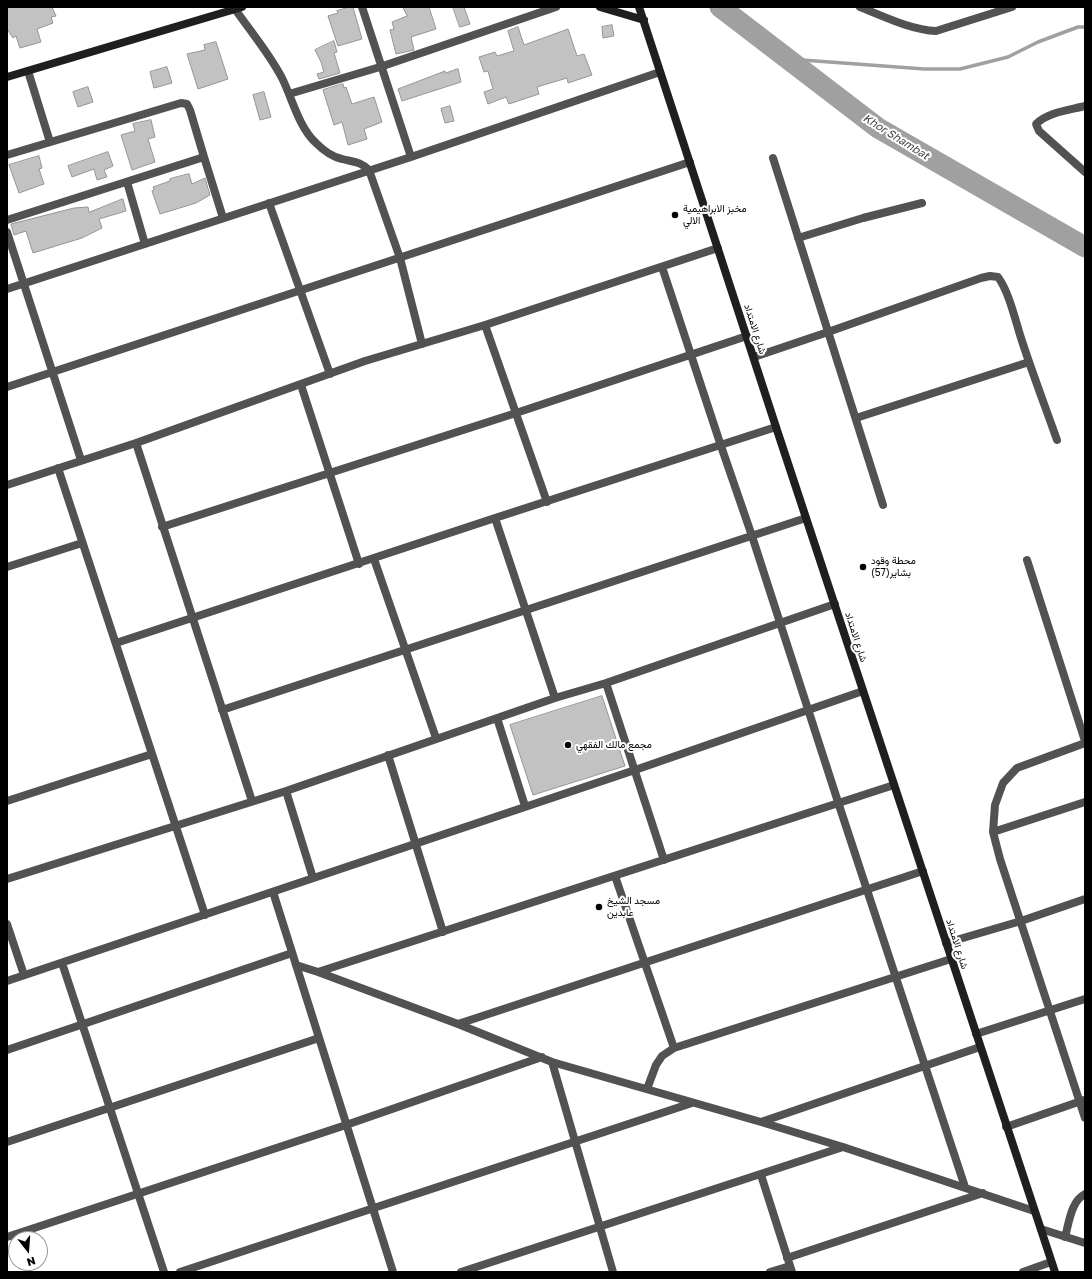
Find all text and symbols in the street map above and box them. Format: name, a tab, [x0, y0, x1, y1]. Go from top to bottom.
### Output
water label: Khor Shambat	[861, 112, 931, 162]
place label: مخبز الابراهيمية الالي	[683, 203, 747, 226]
marker: مخبز الابراهيمية الالي	[670, 210, 680, 220]
street label: شارع الامتداد	[741, 302, 769, 356]
place label: محطة وقود بشاير(57)	[871, 555, 916, 578]
marker: محطة وقود بشاير(57)	[858, 562, 868, 572]
street label: شارع الامتداد	[842, 610, 870, 664]
place label: مجمع مالك الفقهي	[576, 739, 652, 751]
marker: مجمع مالك الفقهي	[563, 740, 573, 750]
place label: مسجد الشيخ عابدين	[607, 895, 660, 918]
marker: مسجد الشيخ عابدين	[594, 902, 604, 912]
street label: شارع الامتداد	[943, 917, 971, 971]
north arrow	[8, 1231, 48, 1271]
text: N	[25, 1255, 37, 1269]

